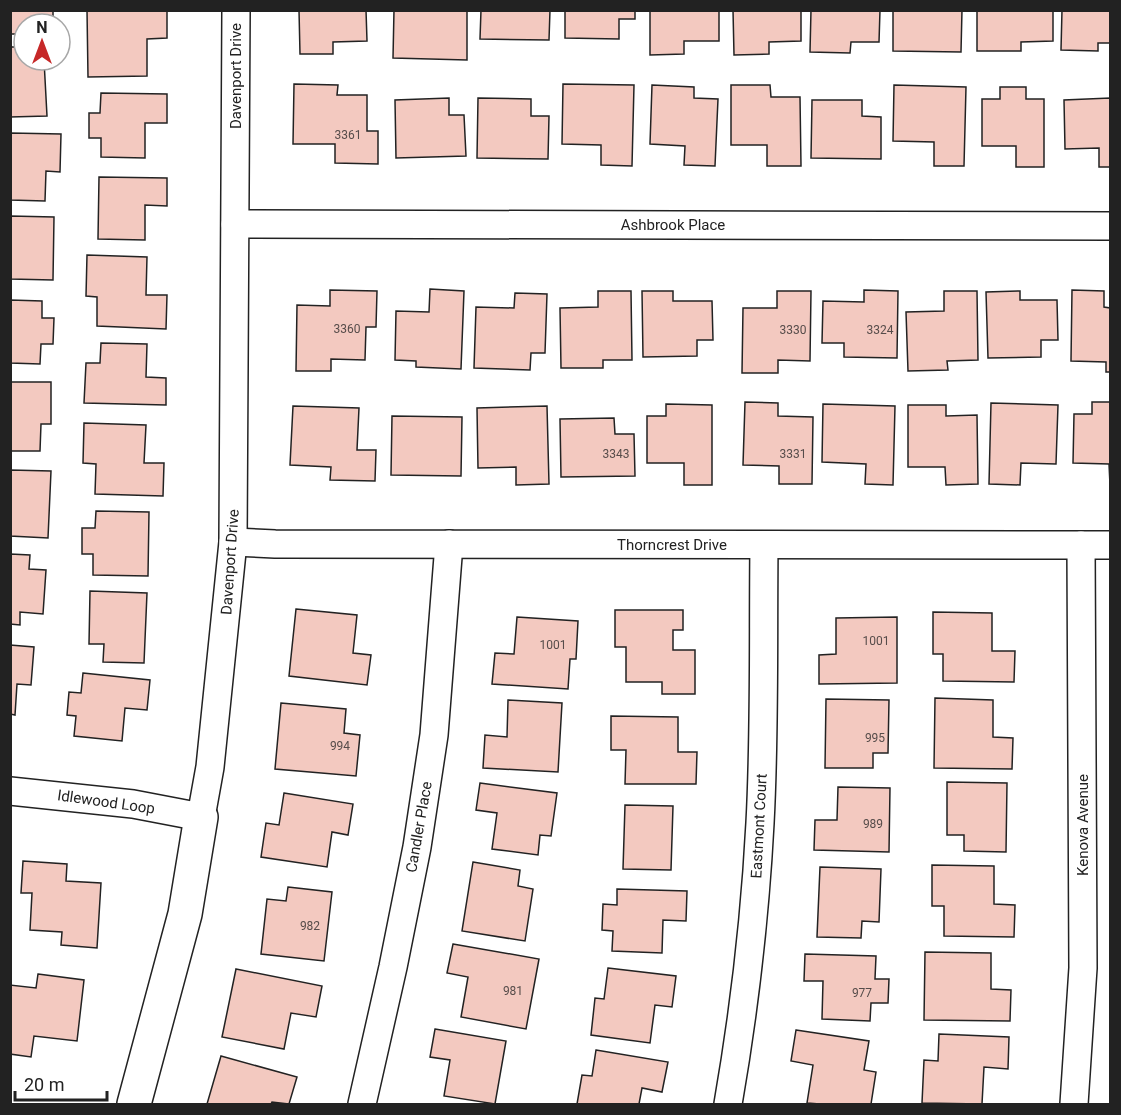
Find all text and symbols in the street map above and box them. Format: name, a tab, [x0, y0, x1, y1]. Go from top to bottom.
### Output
north arrow	[12, 12, 72, 72]
text: N	[36, 18, 48, 37]
street label: Davenport Drive	[227, 23, 245, 129]
house number: 3361	[335, 128, 361, 142]
street label: Ashbrook Place	[621, 216, 725, 234]
house number: 3360	[334, 322, 361, 336]
house number: 3330	[780, 323, 807, 337]
house number: 3324	[867, 323, 894, 337]
house number: 3343	[603, 447, 629, 461]
house number: 3331	[780, 447, 806, 461]
street label: Davenport Drive	[217, 508, 243, 616]
street label: Thorncrest Drive	[617, 536, 727, 554]
house number: 1001	[863, 634, 889, 648]
house number: 1001	[540, 638, 566, 652]
house number: 995	[865, 731, 885, 745]
house number: 994	[330, 739, 350, 753]
street label: Eastmont Court	[747, 773, 771, 879]
street label: Kenova Avenue	[1074, 774, 1092, 876]
street label: Candler Place	[402, 780, 436, 874]
street label: Idlewood Loop	[56, 786, 156, 818]
house number: 989	[863, 817, 883, 831]
house number: 982	[300, 919, 320, 933]
house number: 981	[503, 984, 523, 998]
house number: 977	[852, 986, 872, 1000]
scale bar	[15, 1064, 106, 1102]
text: 20 m	[24, 1074, 64, 1095]

